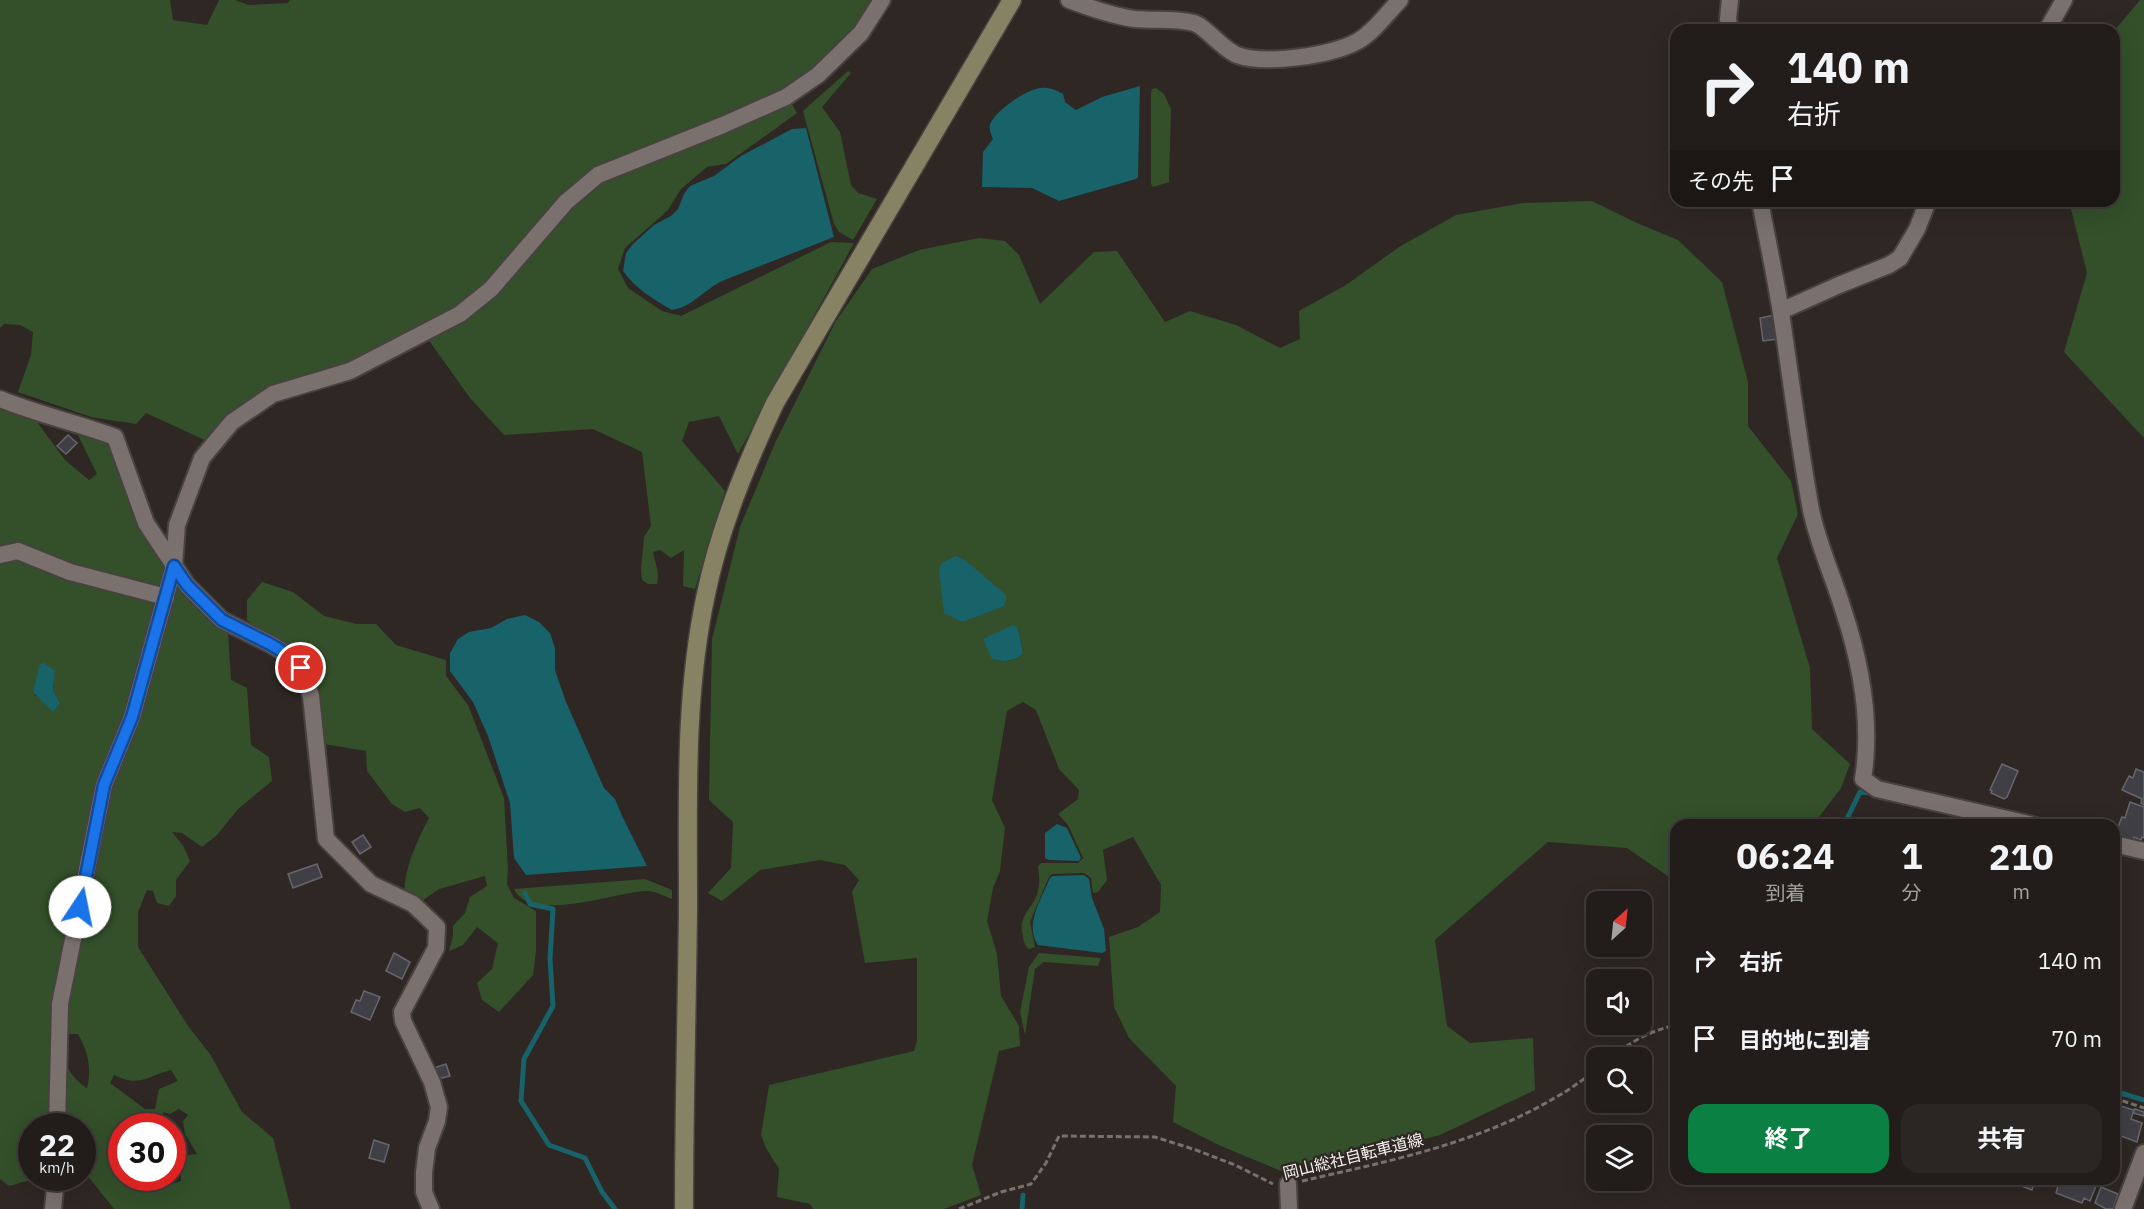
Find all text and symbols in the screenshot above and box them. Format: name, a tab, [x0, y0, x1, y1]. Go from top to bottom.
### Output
text: 140 m	[1787, 40, 1910, 95]
icon: right	[1688, 48, 1766, 126]
text: 右折	[1787, 96, 1841, 131]
icon: arrive	[1766, 162, 1799, 195]
text: その先	[1688, 166, 1754, 195]
pin	[275, 642, 326, 693]
icon: arrive	[284, 651, 317, 684]
text: 06:24	[1736, 832, 1835, 879]
text: 1	[1901, 832, 1923, 879]
text: 210	[1989, 833, 2054, 880]
position arrow	[48, 875, 112, 939]
text: m	[2013, 878, 2030, 905]
text: 到着	[1765, 879, 1805, 906]
text: 分	[1902, 879, 1922, 906]
north arrow	[1586, 891, 1652, 957]
map controls	[1586, 891, 1652, 1191]
icon: right	[1688, 944, 1721, 977]
text: 140 m	[2038, 946, 2102, 975]
text: 右折	[1739, 947, 1783, 976]
button: sound	[1586, 969, 1652, 1035]
icon: arrive	[1688, 1022, 1721, 1055]
text: 70 m	[2051, 1024, 2102, 1053]
text: 目的地に到着	[1739, 1025, 1871, 1054]
button: search	[1586, 1047, 1652, 1113]
button: 終了	[1688, 1104, 1889, 1173]
button: 共有	[1901, 1104, 2102, 1173]
speed limit sign: 30	[108, 1113, 186, 1191]
text: 22	[39, 1125, 75, 1164]
button: layers	[1586, 1125, 1652, 1191]
street label: 岡山総社自転車道線	[1281, 1129, 1425, 1183]
text: km/h	[39, 1158, 75, 1177]

